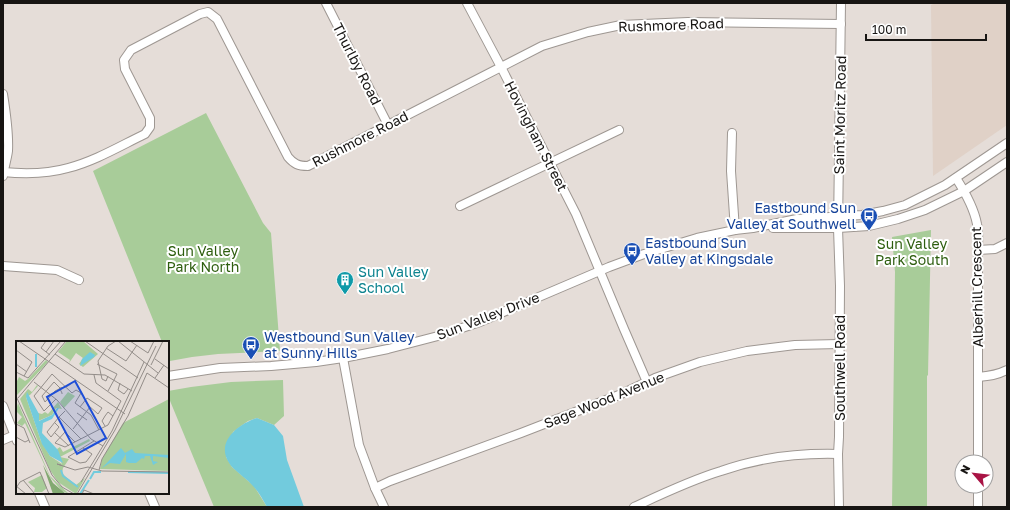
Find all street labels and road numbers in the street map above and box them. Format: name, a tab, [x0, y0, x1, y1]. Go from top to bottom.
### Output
street label: Rushmore Road	[618, 14, 724, 35]
street label: Thurlby Road	[330, 20, 385, 108]
street label: Saint Moritz Road	[830, 56, 849, 174]
street label: Hovingham Street	[501, 78, 572, 194]
street label: Rushmore Road	[309, 107, 411, 170]
street label: Alberhill Crescent	[967, 226, 986, 348]
street label: Sun Valley Drive	[434, 288, 542, 343]
street label: Southwell Road	[831, 315, 848, 421]
street label: Sage Wood Avenue	[541, 368, 666, 431]

